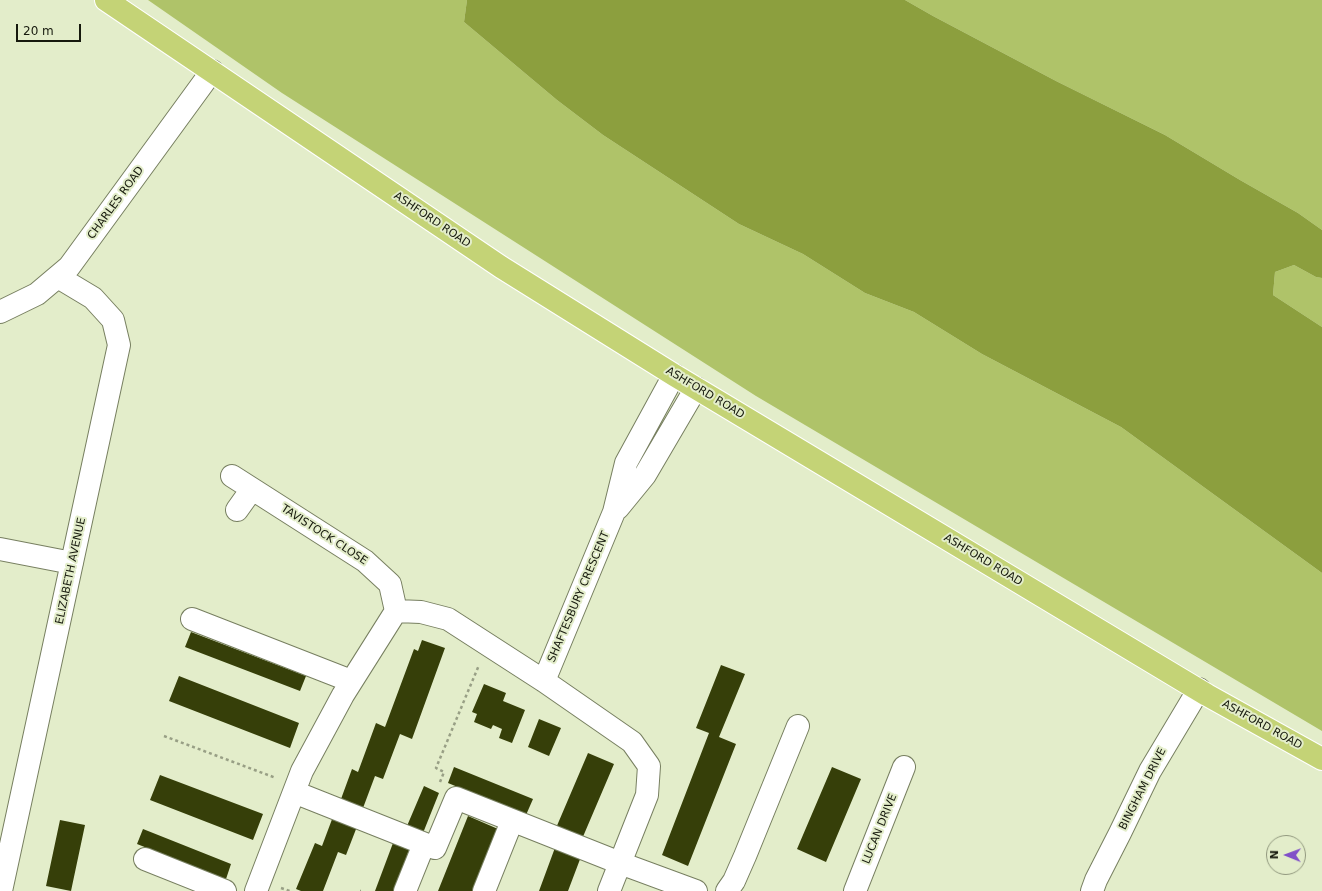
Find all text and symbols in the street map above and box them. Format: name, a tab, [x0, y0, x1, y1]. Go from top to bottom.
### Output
scale bar	[18, 16, 83, 42]
text: 20 m	[23, 24, 54, 38]
street label: CHARLES ROAD	[85, 164, 147, 242]
street label: ASHFORD ROAD	[391, 190, 473, 250]
street label: ASHFORD ROAD	[663, 364, 747, 422]
street label: TAVISTOCK CLOSE	[278, 502, 370, 568]
street label: ELIZABETH AVENUE	[53, 516, 89, 626]
street label: SHAFTESBURY CRESCENT	[545, 529, 613, 665]
street label: ASHFORD ROAD	[941, 531, 1025, 589]
street label: ASHFORD ROAD	[1220, 698, 1304, 752]
street label: BINGHAM DRIVE	[1117, 746, 1169, 832]
street label: LUCAN DRIVE	[860, 792, 900, 866]
north arrow	[1266, 835, 1306, 875]
text: N	[1268, 850, 1281, 860]

